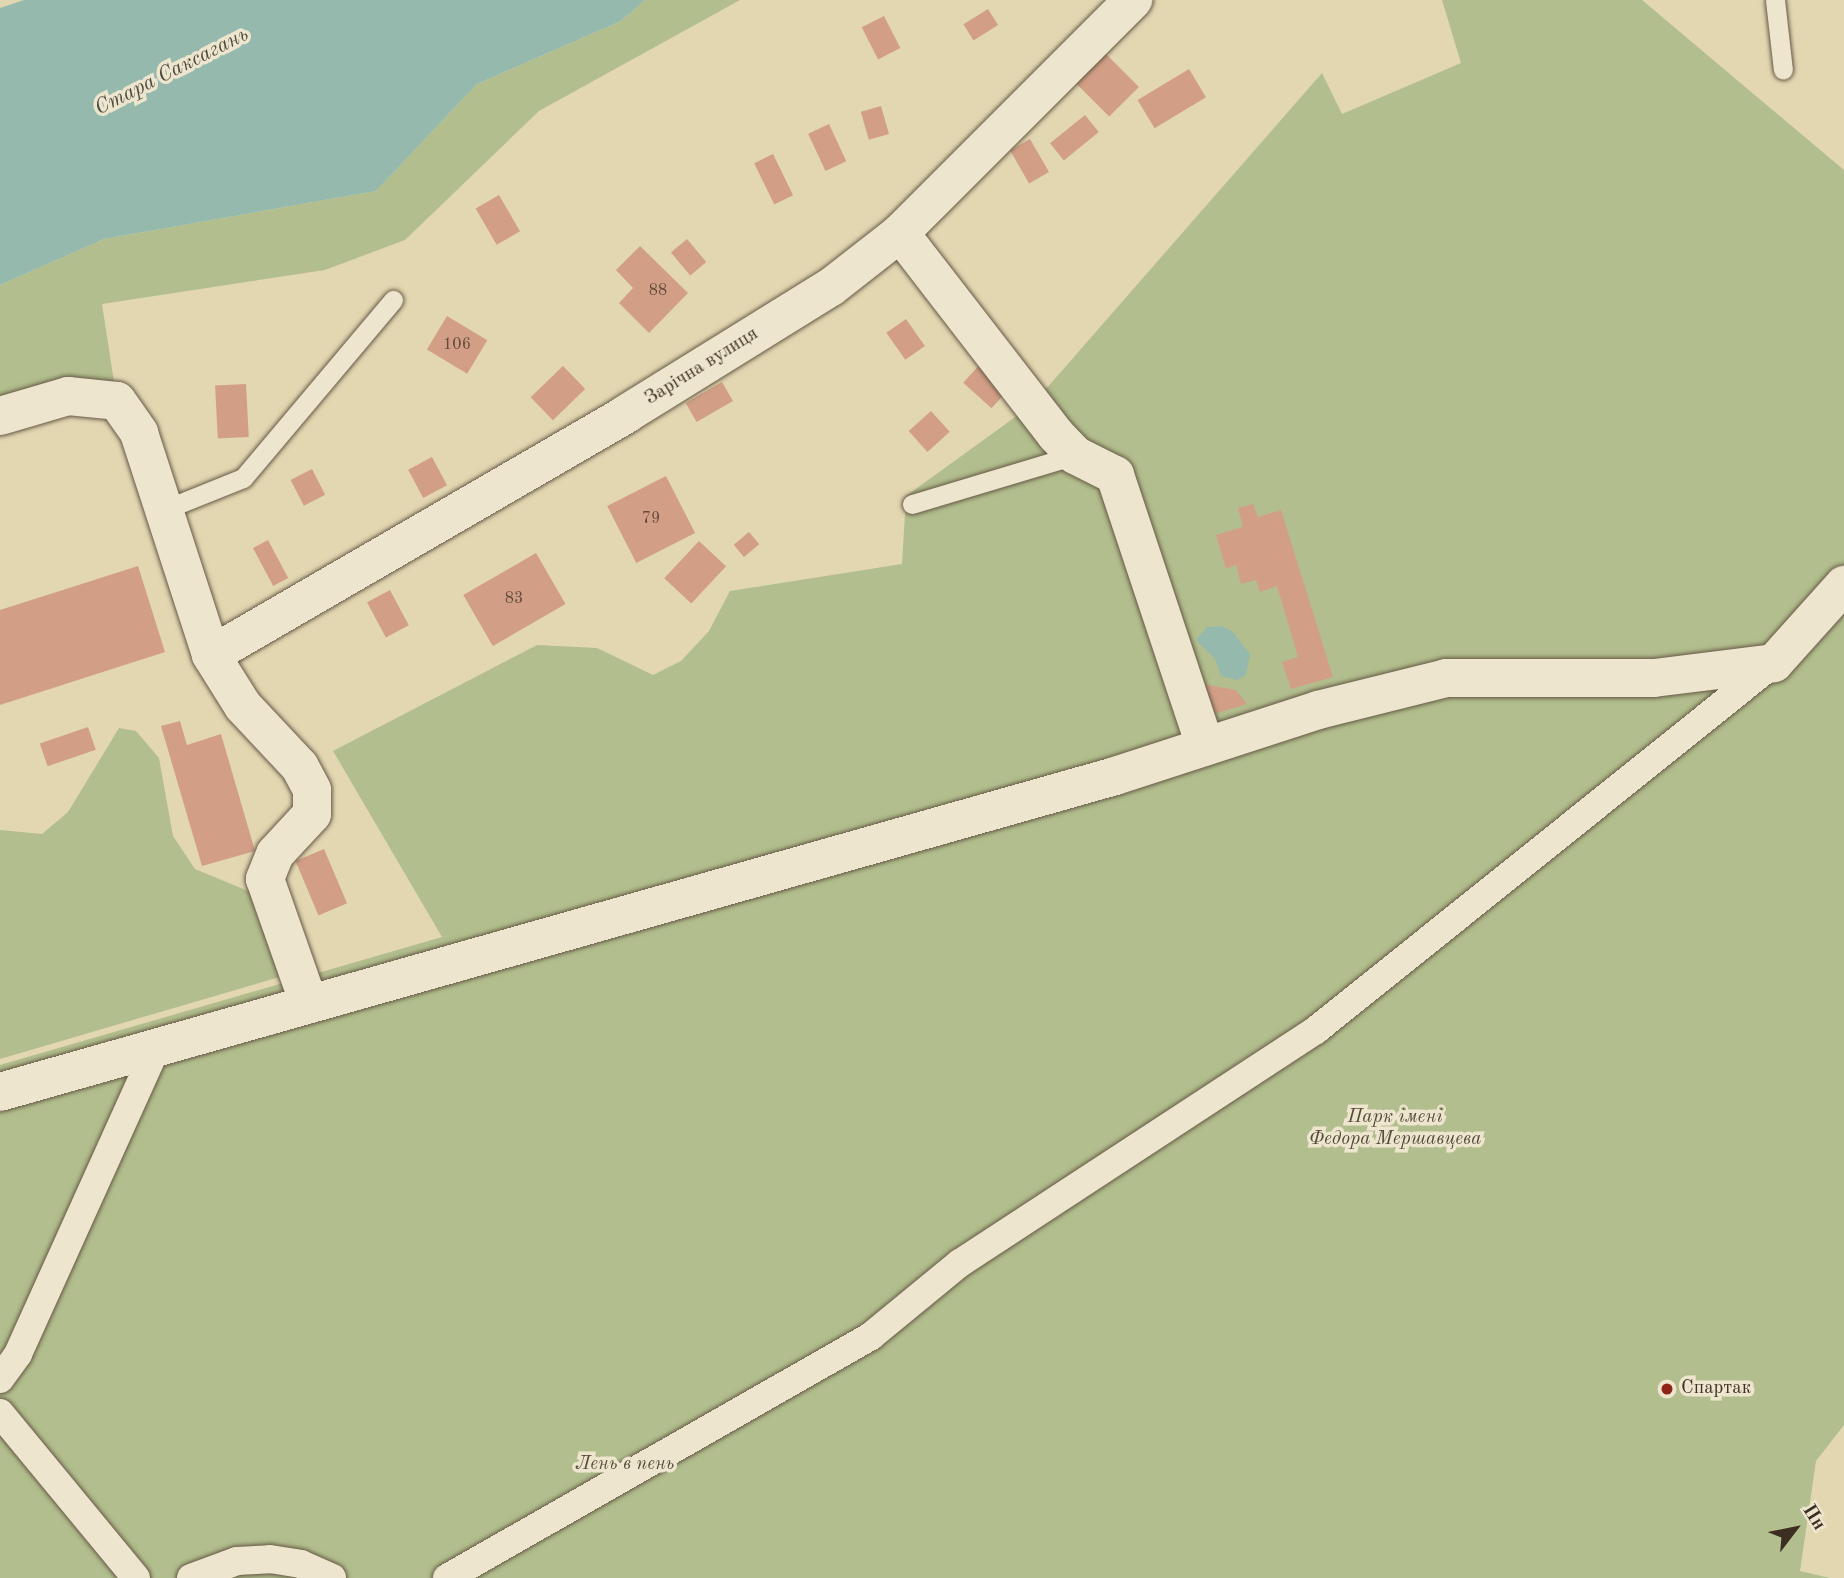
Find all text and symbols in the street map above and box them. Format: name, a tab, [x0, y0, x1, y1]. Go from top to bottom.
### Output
water label: Стара Саксагань	[91, 22, 253, 122]
house number: 88	[649, 281, 667, 301]
street label: Зарічна вулиця	[641, 323, 763, 411]
house number: 106	[443, 335, 471, 355]
house number: 79	[642, 509, 660, 529]
house number: 83	[505, 589, 523, 609]
park label: Парк імені Федора Мершавцева	[1309, 1107, 1481, 1151]
place label: Спартак	[1681, 1378, 1751, 1400]
marker: Спартак	[1659, 1381, 1675, 1397]
park label: Лень в пень	[576, 1454, 674, 1476]
north arrow	[1760, 1494, 1830, 1564]
text: Пн	[1798, 1501, 1828, 1534]

